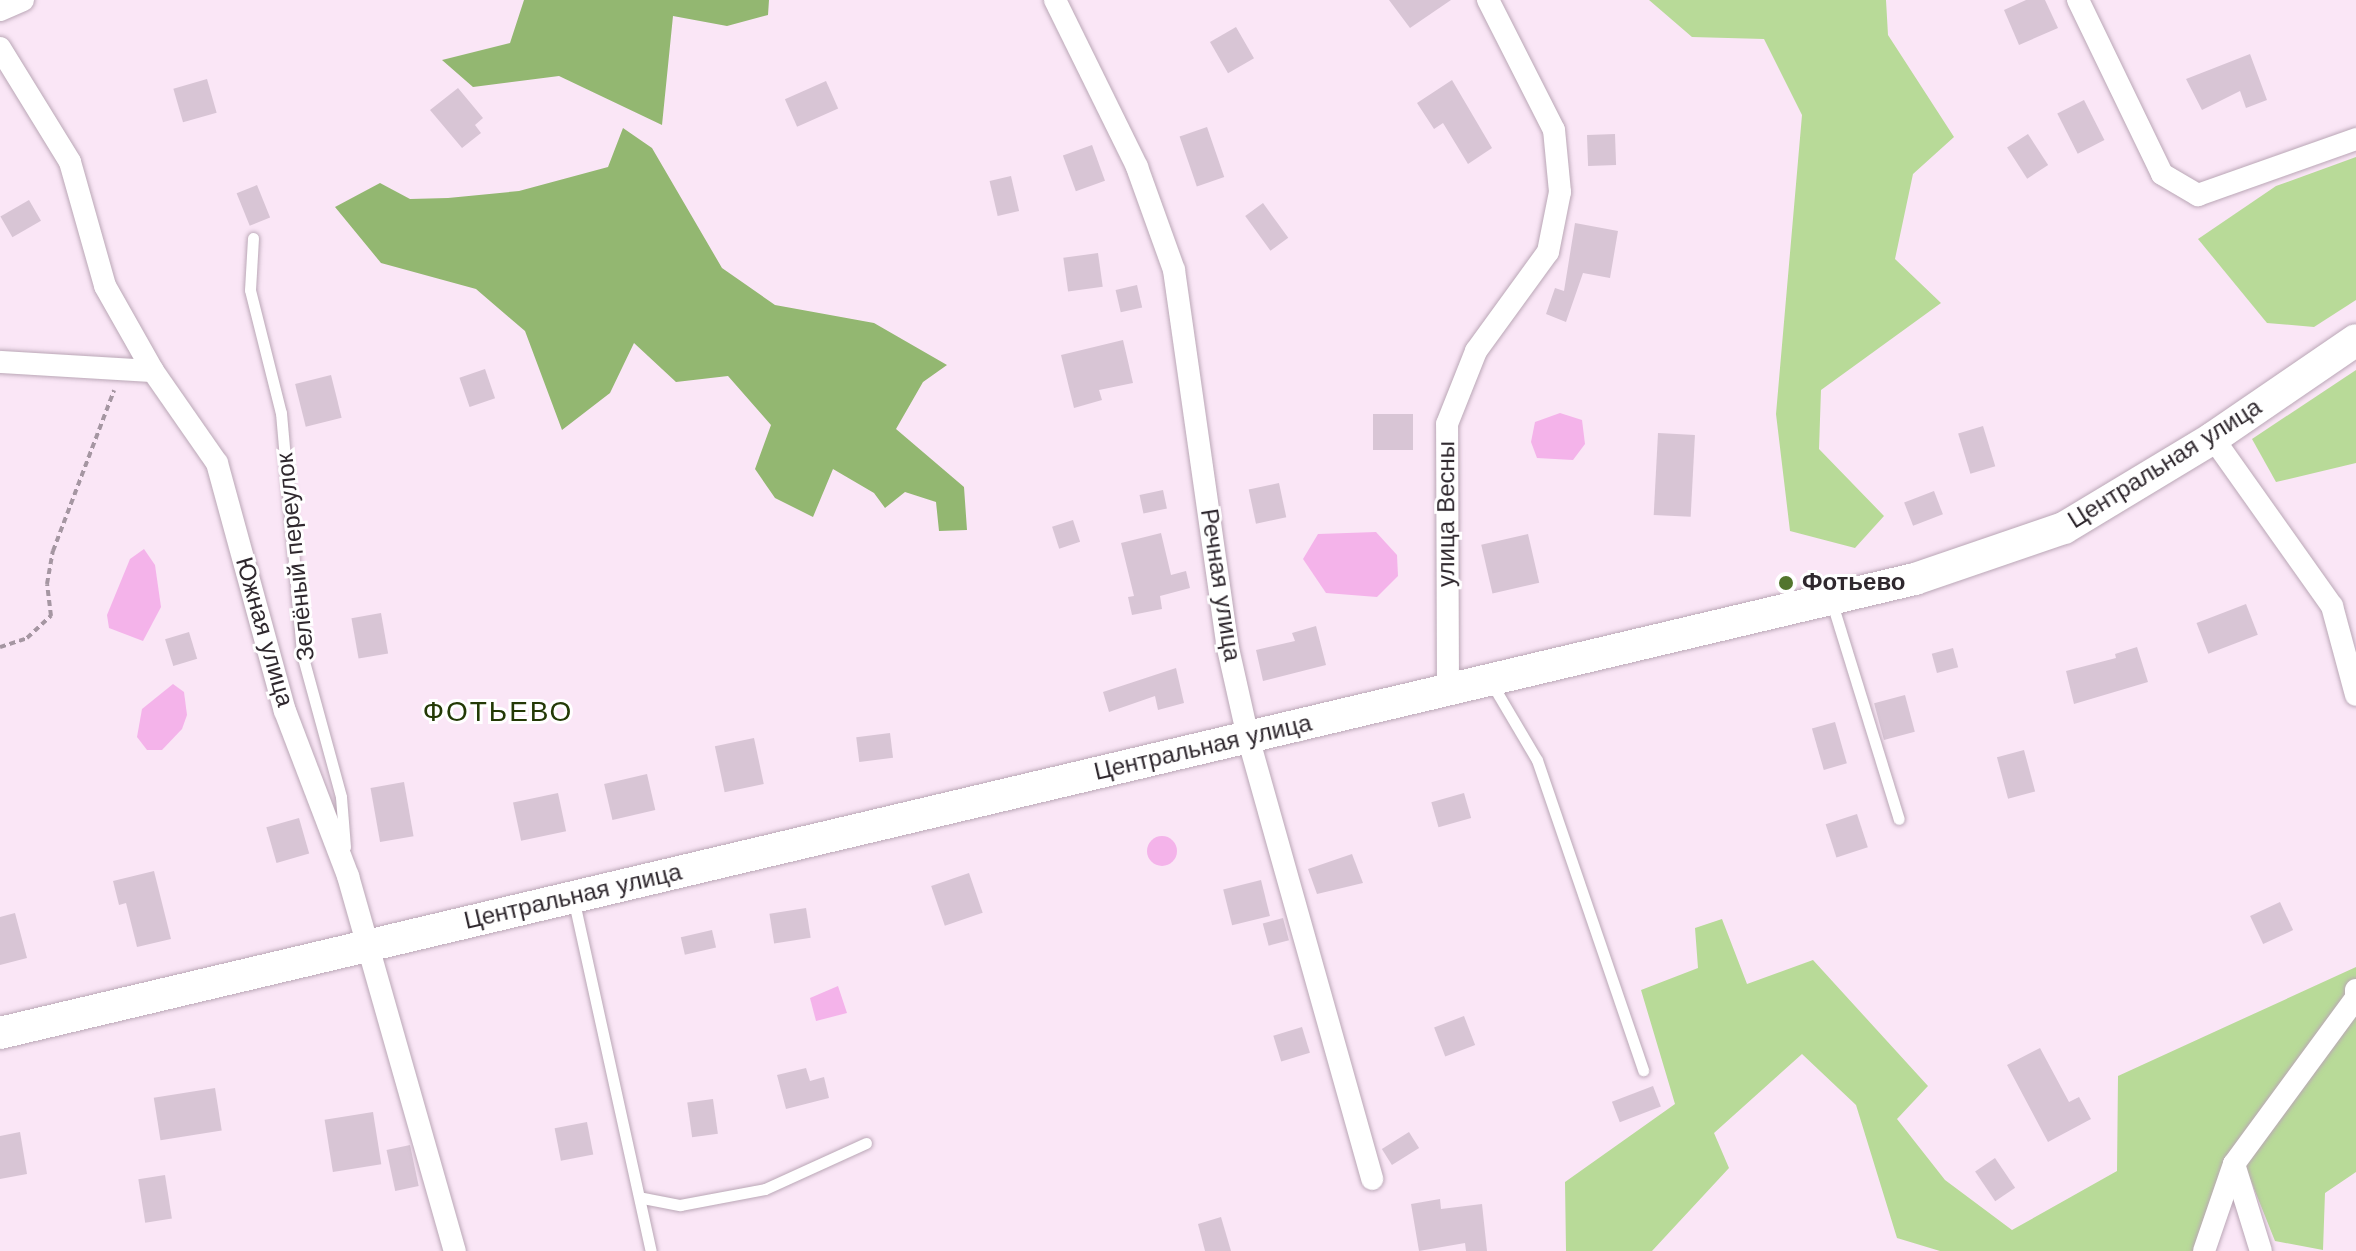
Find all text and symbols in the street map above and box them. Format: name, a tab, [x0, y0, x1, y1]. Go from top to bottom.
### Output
street label: Центральная улица	[2063, 393, 2267, 535]
street label: улица Весны	[1433, 441, 1461, 587]
street label: Зелёный переулок	[271, 452, 321, 662]
street label: Речная улица	[1194, 507, 1246, 663]
street label: Южная улица	[229, 554, 299, 710]
place label: Фотьево	[1802, 569, 1906, 597]
marker: Фотьево	[1777, 574, 1795, 592]
district label: ФОТЬЕВО	[423, 695, 573, 729]
street label: Центральная улица	[1091, 709, 1315, 787]
street label: Центральная улица	[461, 858, 685, 936]

